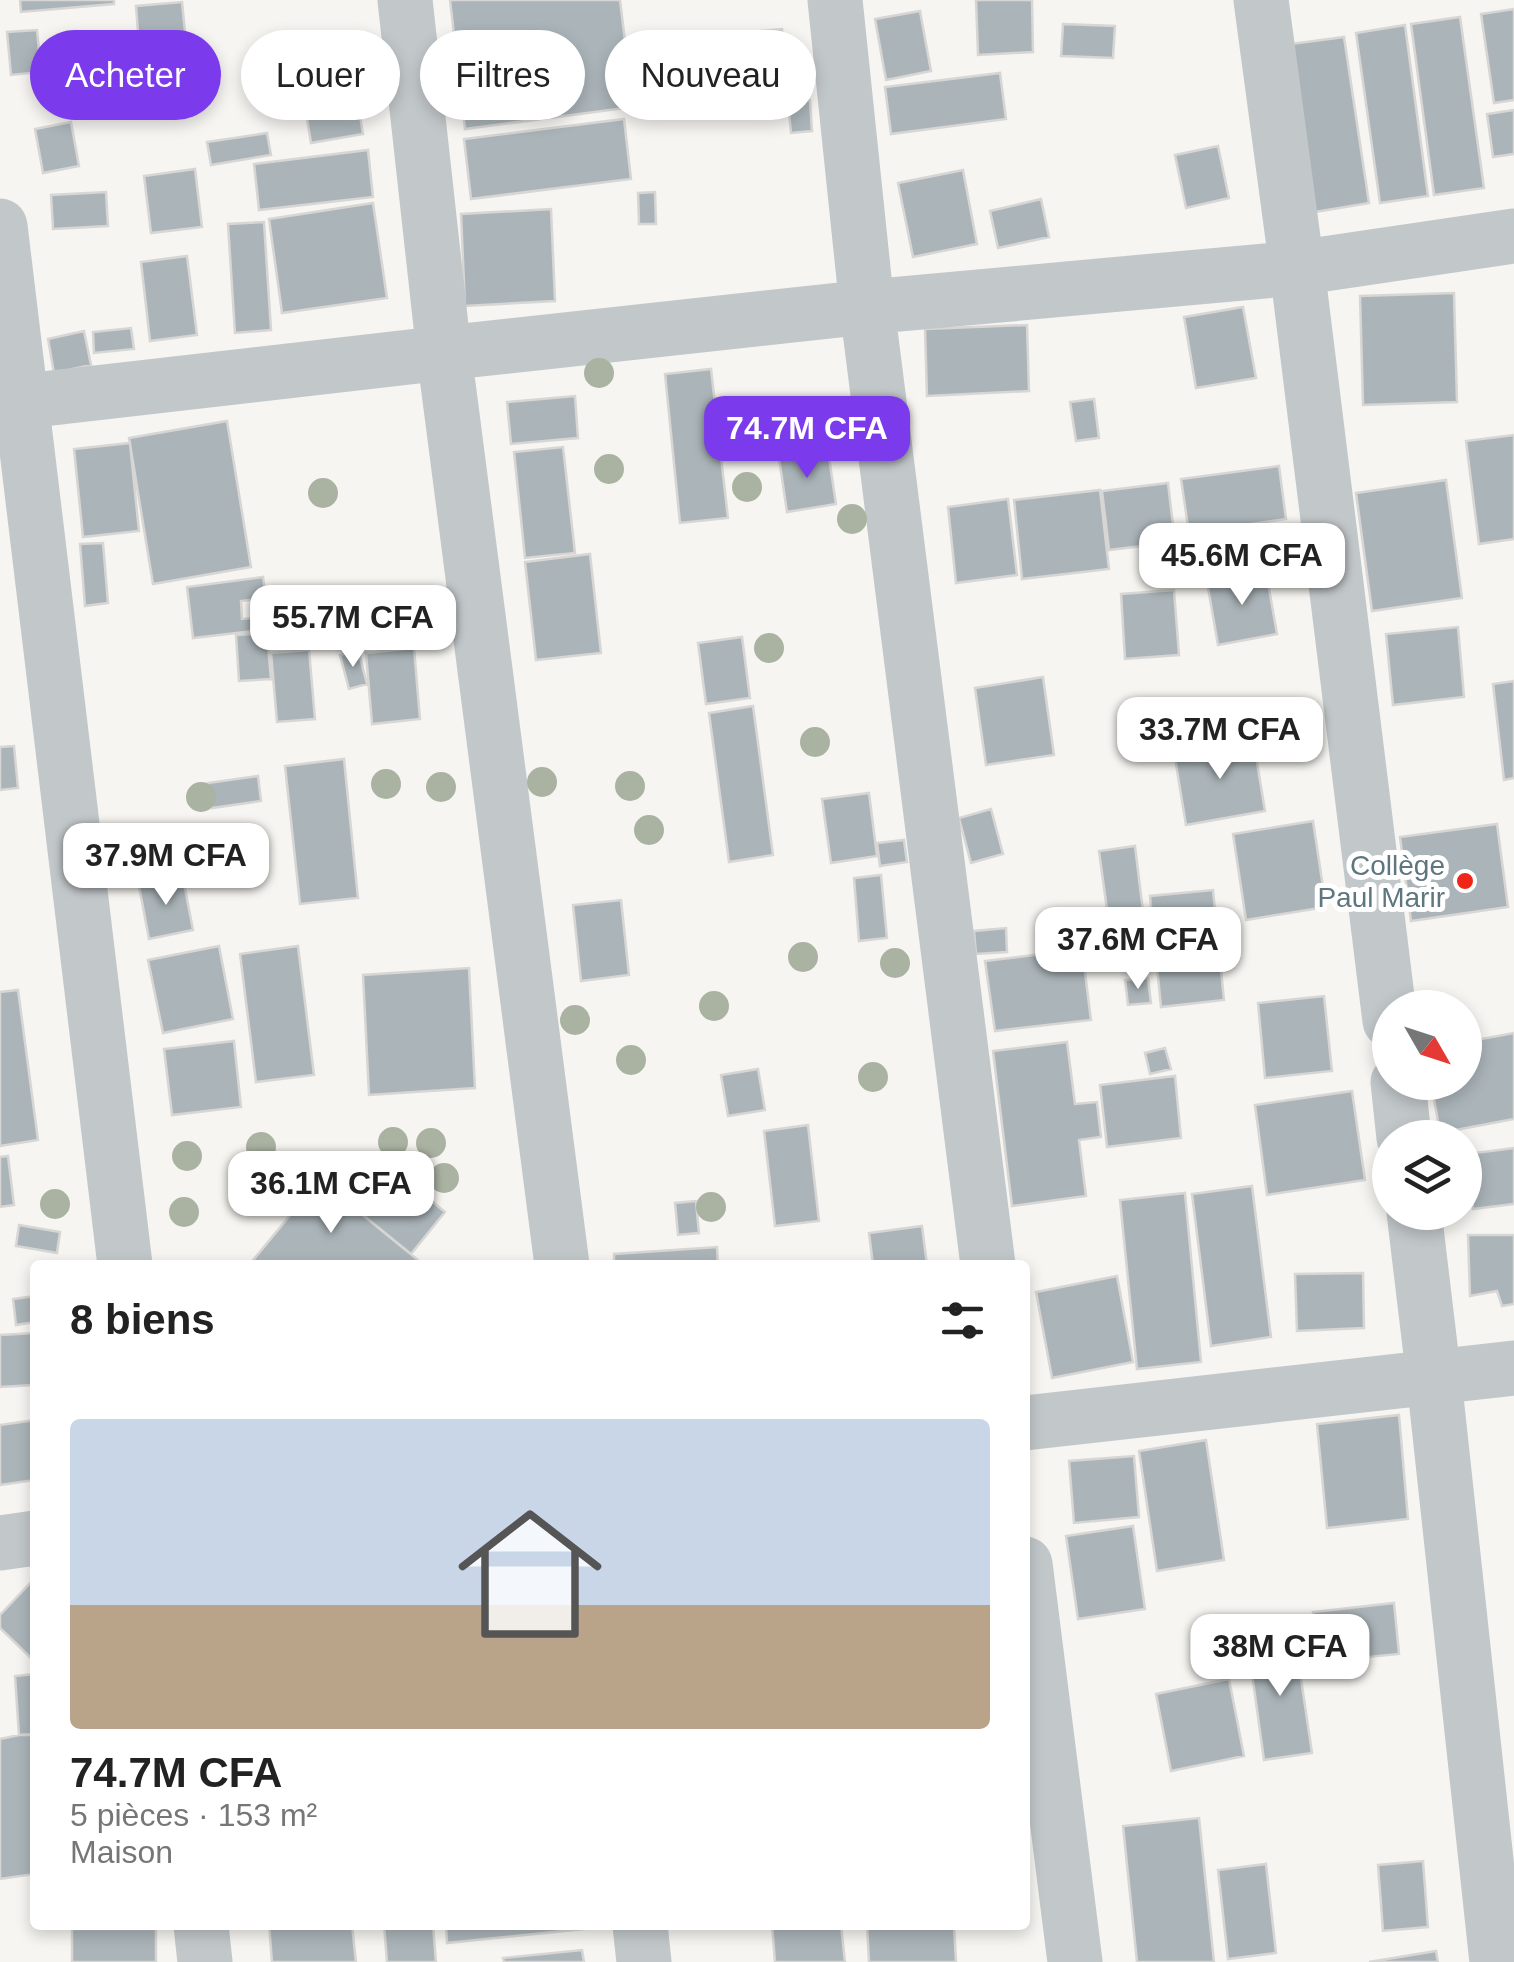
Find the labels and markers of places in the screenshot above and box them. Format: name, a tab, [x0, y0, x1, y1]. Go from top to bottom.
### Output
pin: 74.7M CFA	[693, 396, 921, 481]
pin: 45.6M CFA	[1128, 523, 1356, 608]
pin: 55.7M CFA	[239, 585, 467, 670]
pin: 33.7M CFA	[1106, 697, 1334, 782]
pin: 37.9M CFA	[52, 823, 280, 908]
place label: Collège Paul Marir	[1317, 850, 1445, 913]
marker: Collège Paul Marir	[1454, 870, 1476, 892]
pin: 37.6M CFA	[1024, 907, 1252, 992]
pin: 36.1M CFA	[217, 1151, 445, 1236]
pin: 38M CFA	[1188, 1614, 1372, 1699]

